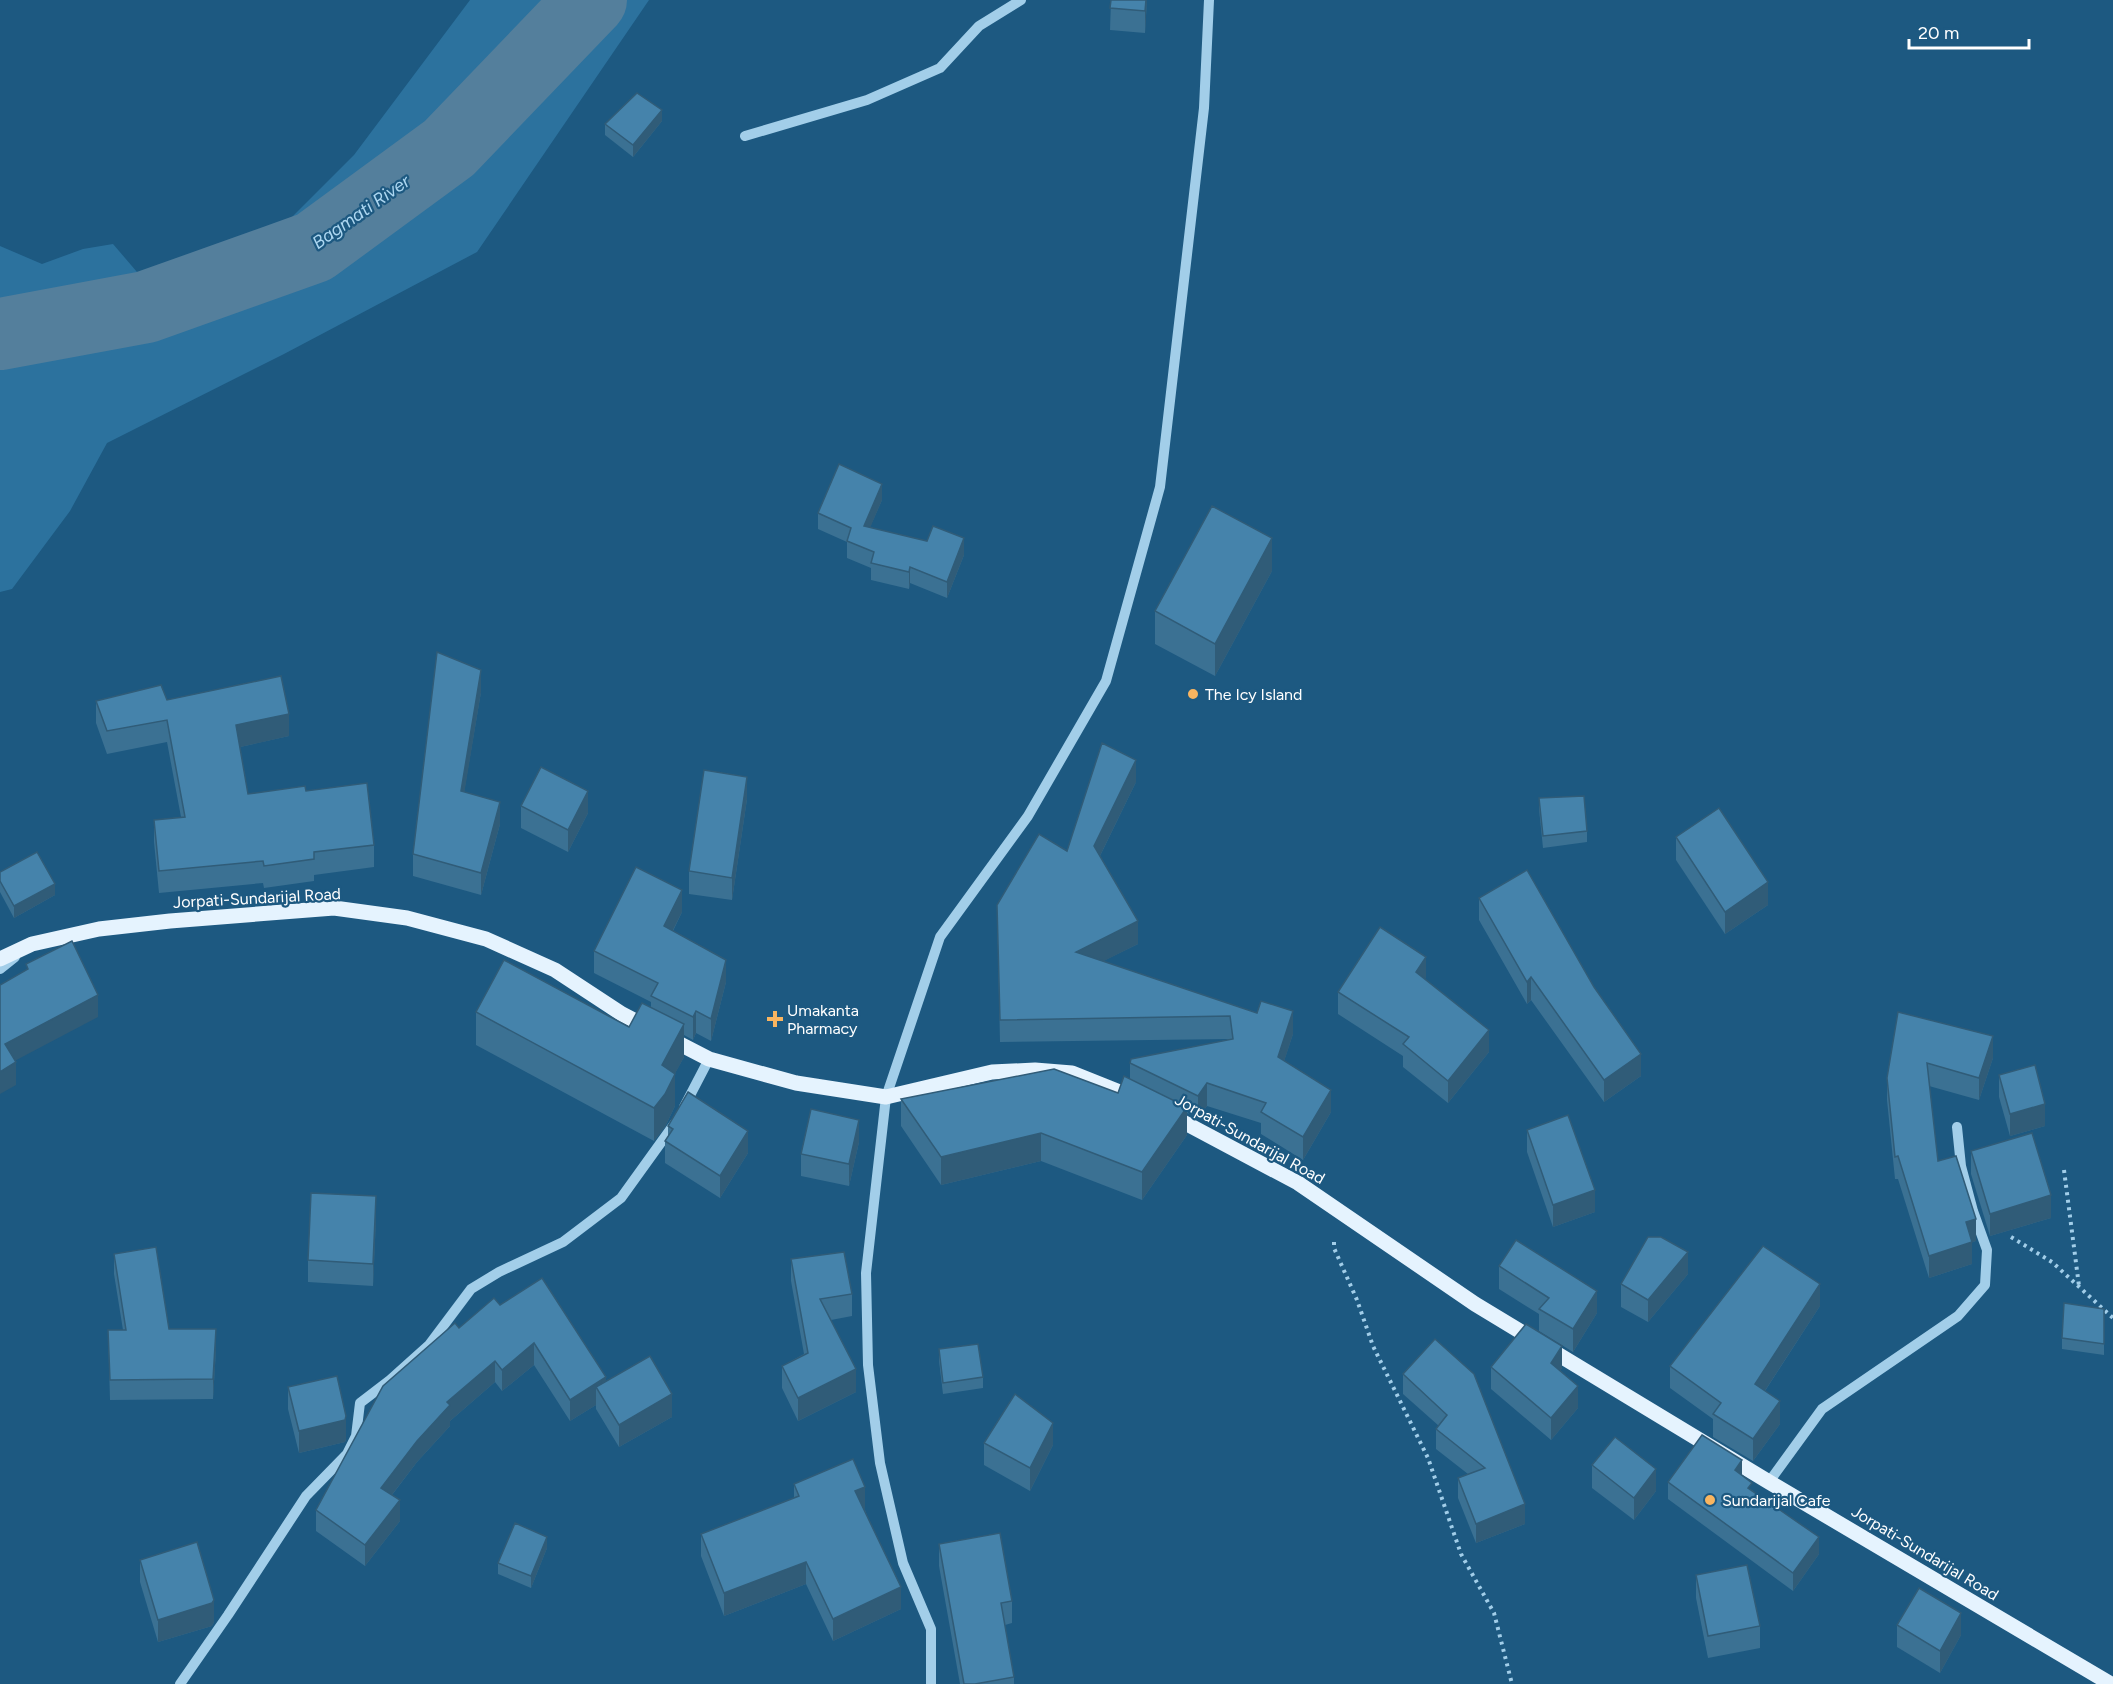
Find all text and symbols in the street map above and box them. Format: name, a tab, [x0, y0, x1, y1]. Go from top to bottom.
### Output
scale bar	[1909, 12, 2029, 50]
text: 20 m	[1918, 22, 1959, 44]
water label: Bagmati River	[308, 170, 415, 254]
place label: The Icy Island	[1205, 685, 1302, 704]
marker: The Icy Island	[1186, 687, 1200, 701]
street label: Jorpati-Sundarijal Road	[173, 884, 341, 912]
place label: Umakanta Pharmacy	[787, 1001, 859, 1038]
marker: Umakanta Pharmacy	[768, 1012, 782, 1026]
street label: Jorpati-Sundarijal Road	[1172, 1090, 1328, 1188]
place label: Sundarijal Cafe	[1722, 1491, 1831, 1510]
marker: Sundarijal Cafe	[1703, 1493, 1717, 1507]
street label: Jorpati-Sundarijal Road	[1848, 1502, 2002, 1604]

